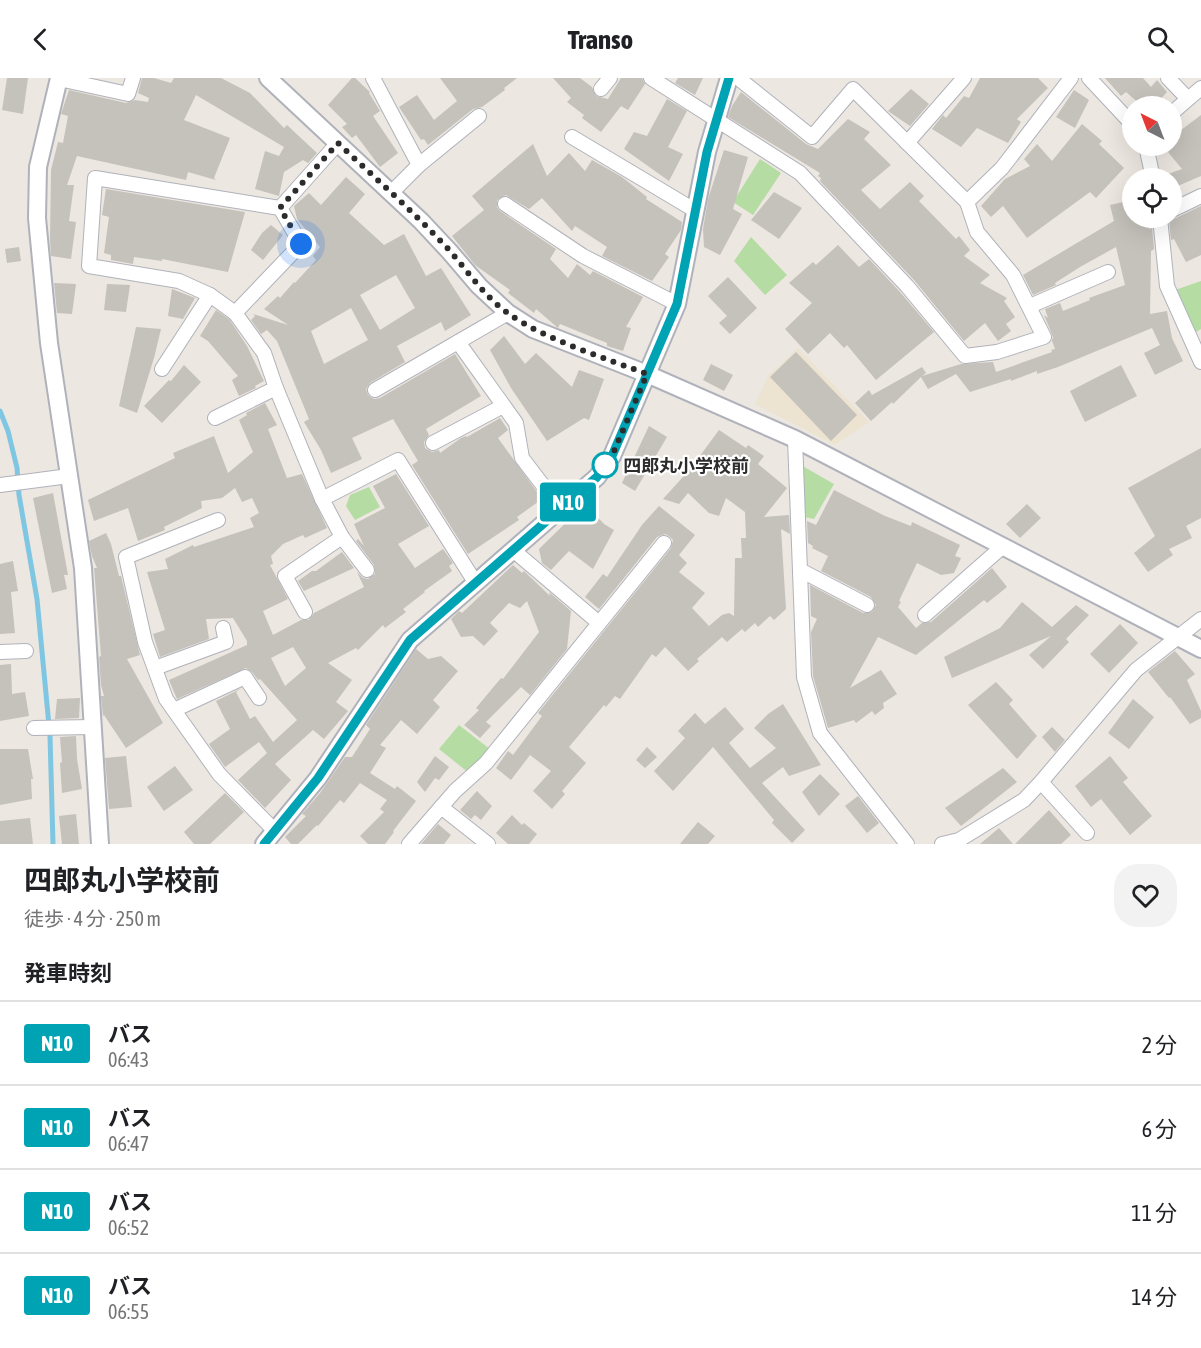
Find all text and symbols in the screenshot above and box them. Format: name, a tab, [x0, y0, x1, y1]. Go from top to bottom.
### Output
icon: back	[24, 23, 57, 56]
icon: search	[1144, 23, 1177, 56]
text: Transo	[568, 24, 633, 55]
north arrow	[1122, 96, 1182, 156]
map controls	[1122, 96, 1182, 228]
button: locate	[1122, 168, 1182, 228]
your location	[286, 229, 316, 259]
marker: 四郎丸小学校前	[592, 452, 618, 478]
place label: 四郎丸小学校前	[623, 455, 749, 476]
line badge: N10	[534, 482, 602, 522]
text: N10	[552, 490, 584, 514]
text: 四郎丸小学校前	[24, 864, 220, 896]
button: heart	[1114, 864, 1177, 927]
text: 徒歩 · 4 分 · 250 m	[24, 907, 161, 930]
text: 発車時刻	[24, 960, 112, 986]
text: バス	[108, 1021, 152, 1047]
text: N10	[41, 1031, 73, 1055]
text: 2 分	[1142, 1032, 1177, 1058]
text: 06:43	[108, 1048, 149, 1071]
text: バス	[108, 1105, 152, 1131]
text: N10	[41, 1115, 73, 1139]
text: 6 分	[1142, 1116, 1177, 1142]
text: 06:47	[108, 1132, 149, 1155]
text: バス	[108, 1189, 152, 1215]
text: N10	[41, 1199, 73, 1223]
text: 11 分	[1131, 1200, 1177, 1226]
text: 06:52	[108, 1216, 149, 1239]
text: バス	[108, 1273, 152, 1299]
text: N10	[41, 1283, 73, 1307]
text: 14 分	[1131, 1284, 1177, 1310]
text: 06:55	[108, 1300, 149, 1323]

